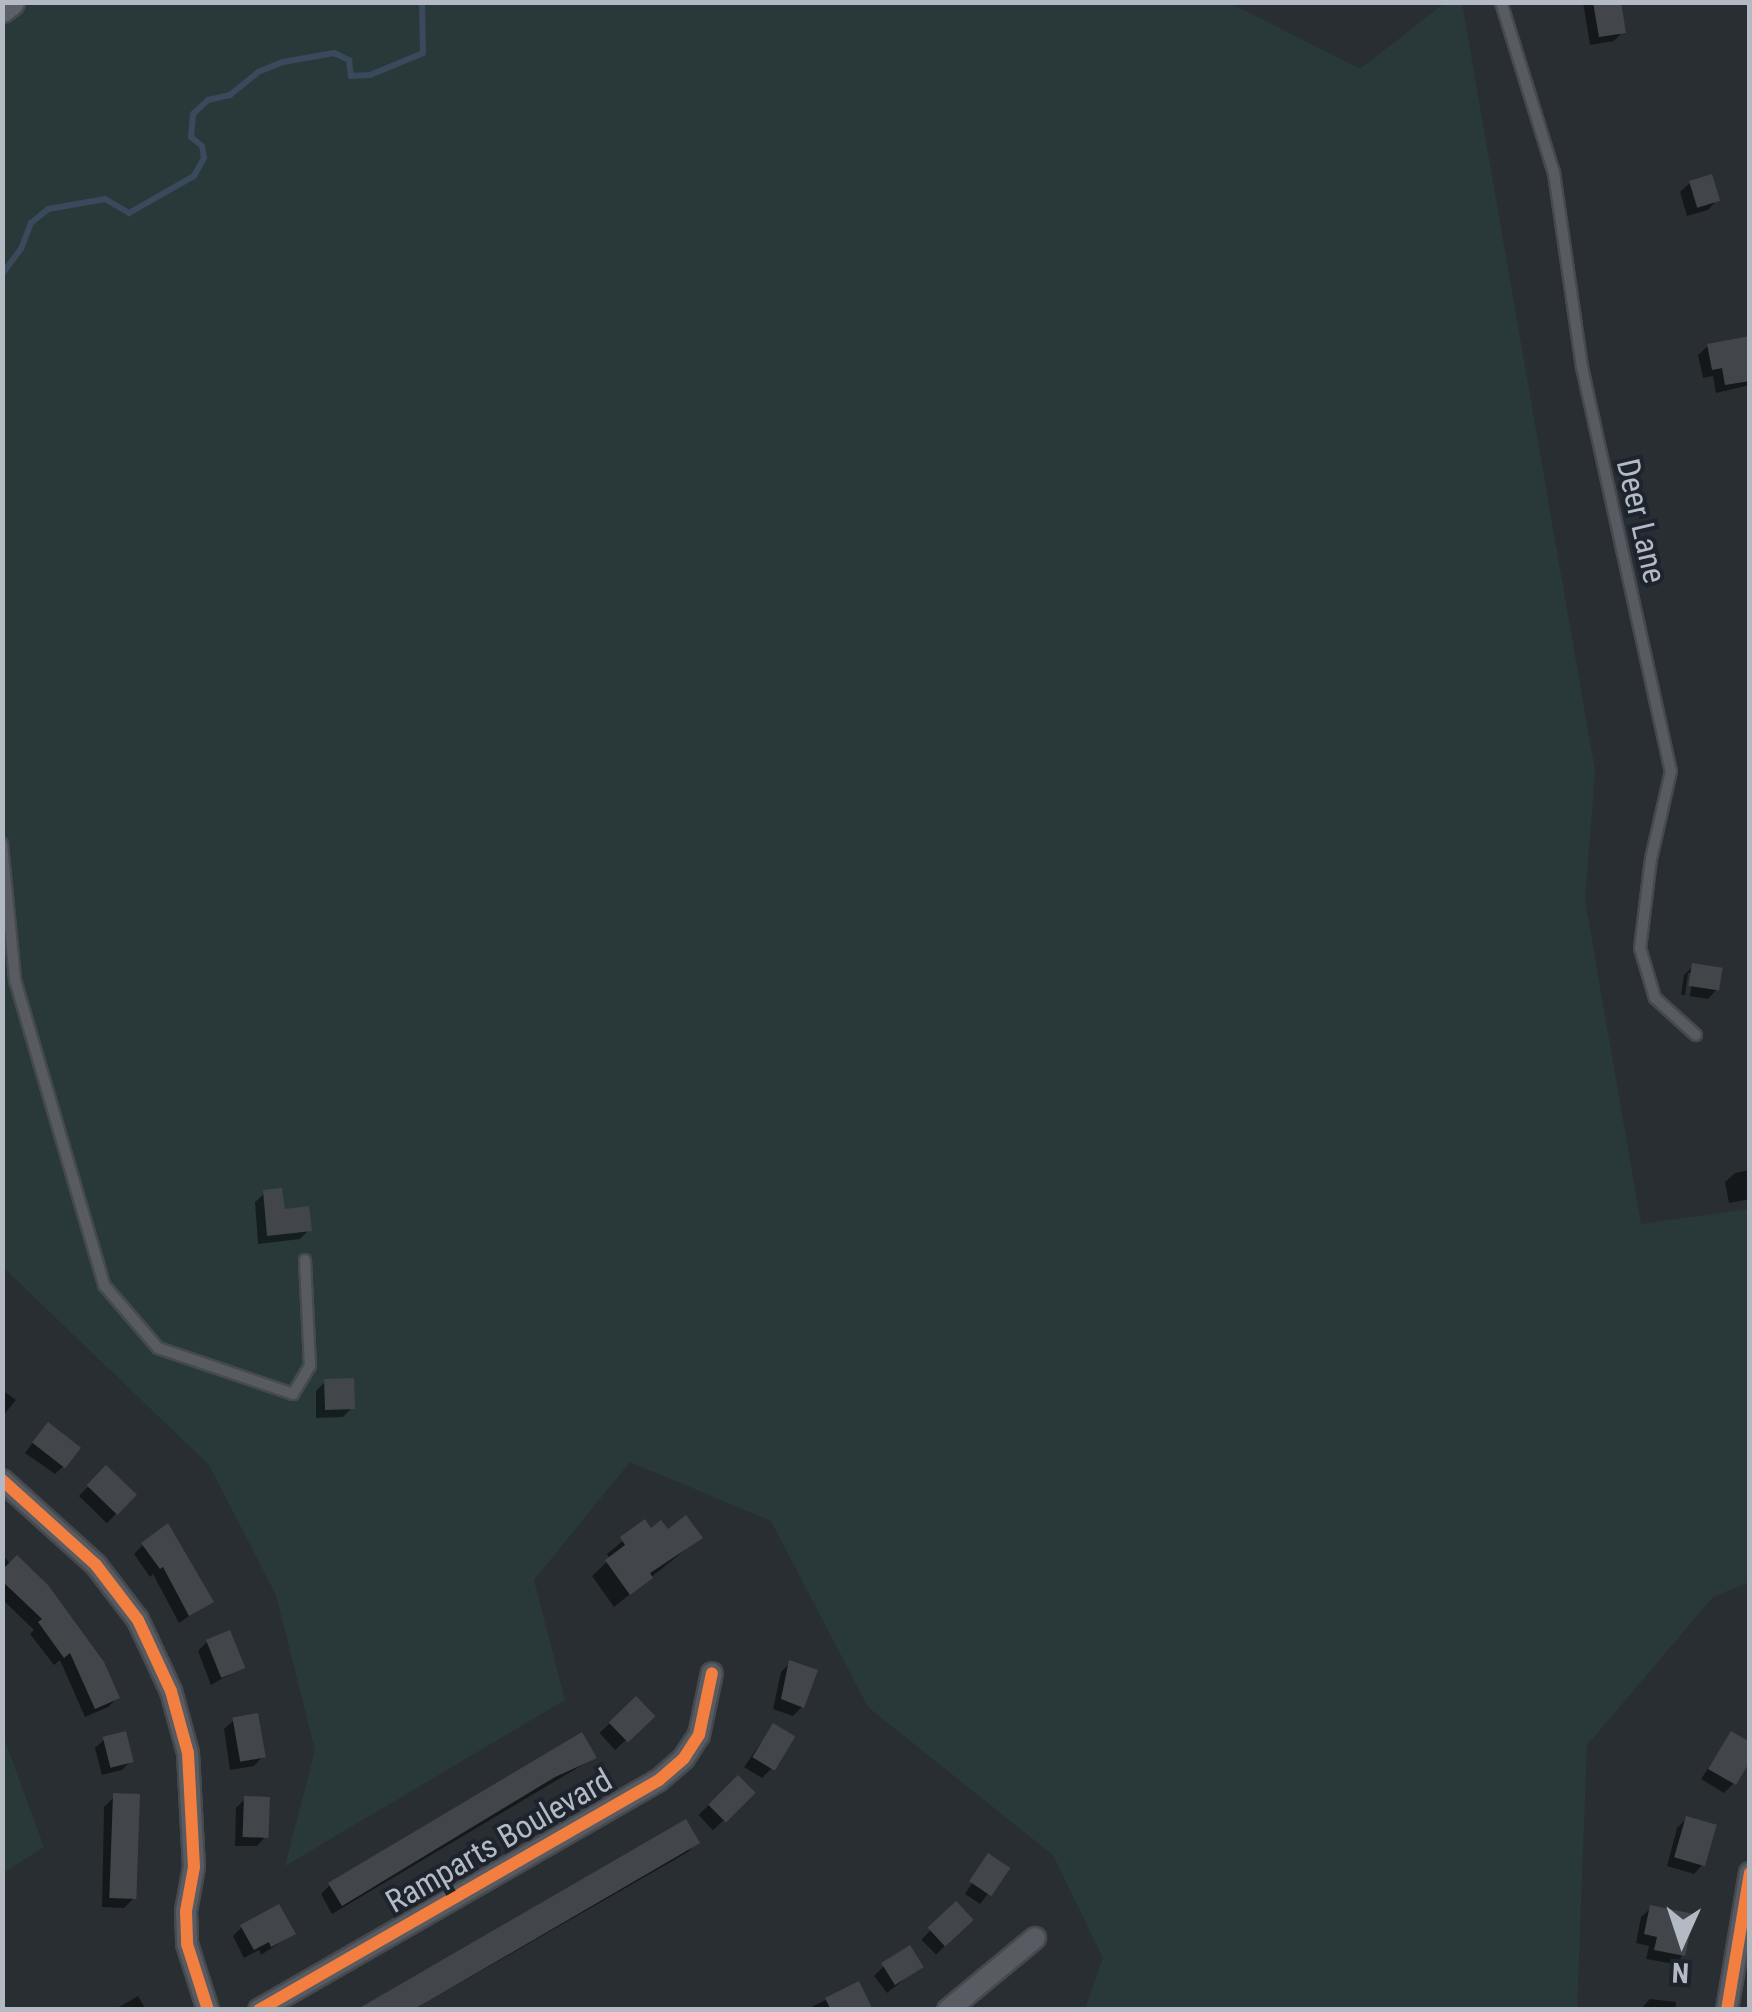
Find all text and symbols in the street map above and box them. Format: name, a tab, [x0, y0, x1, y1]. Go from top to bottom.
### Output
street label: Deer Lane	[1608, 455, 1674, 587]
street label: Ramparts Boulevard	[379, 1761, 619, 1921]
north arrow	[1632, 1892, 1732, 1992]
text: N	[1671, 1956, 1690, 1989]

